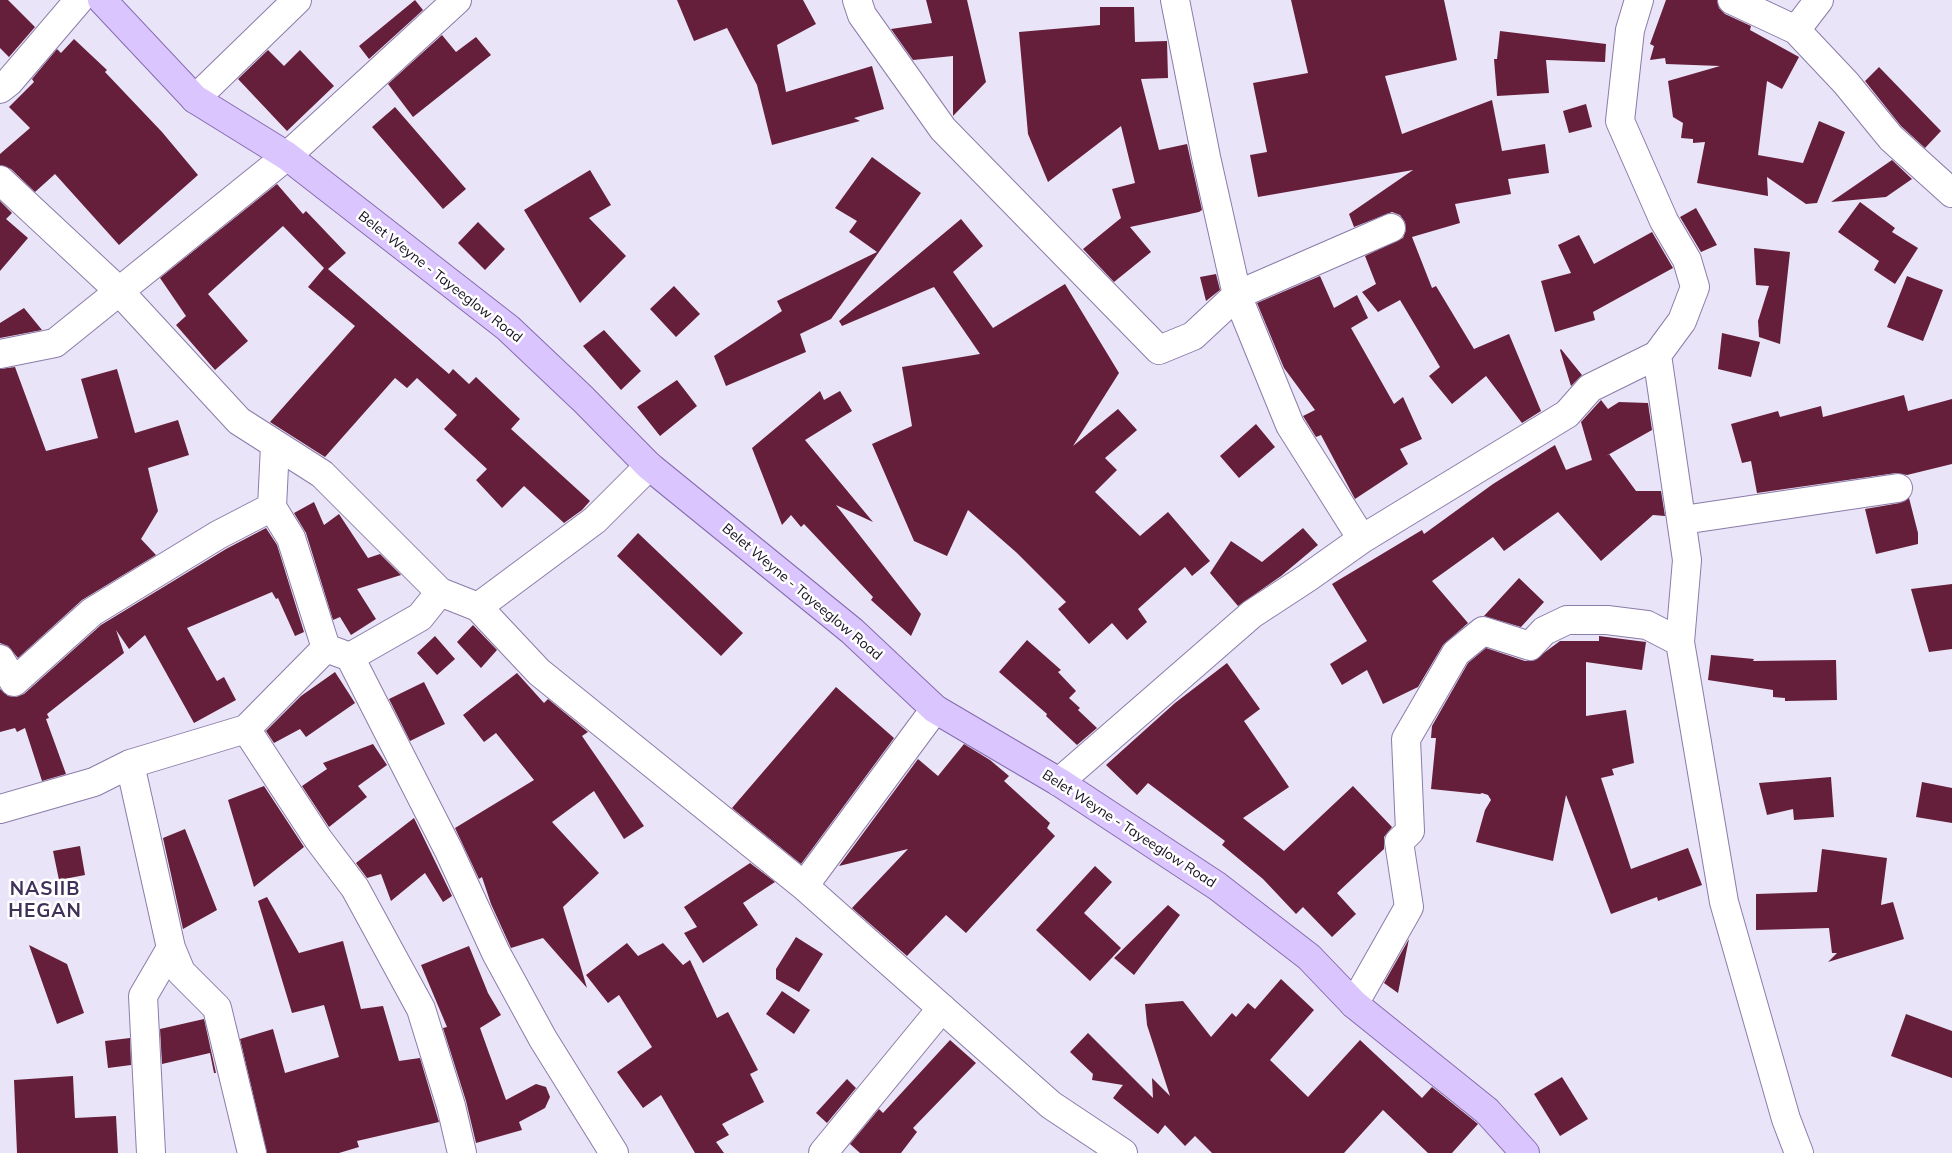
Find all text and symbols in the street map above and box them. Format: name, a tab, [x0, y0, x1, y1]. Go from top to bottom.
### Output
street label: Belet Weyne - Tayeeglow Road	[355, 208, 525, 346]
street label: Belet Weyne - Tayeeglow Road	[719, 520, 885, 664]
street label: Belet Weyne - Tayeeglow Road	[1039, 767, 1219, 891]
district label: NASIIB HEGAN	[8, 878, 82, 922]

